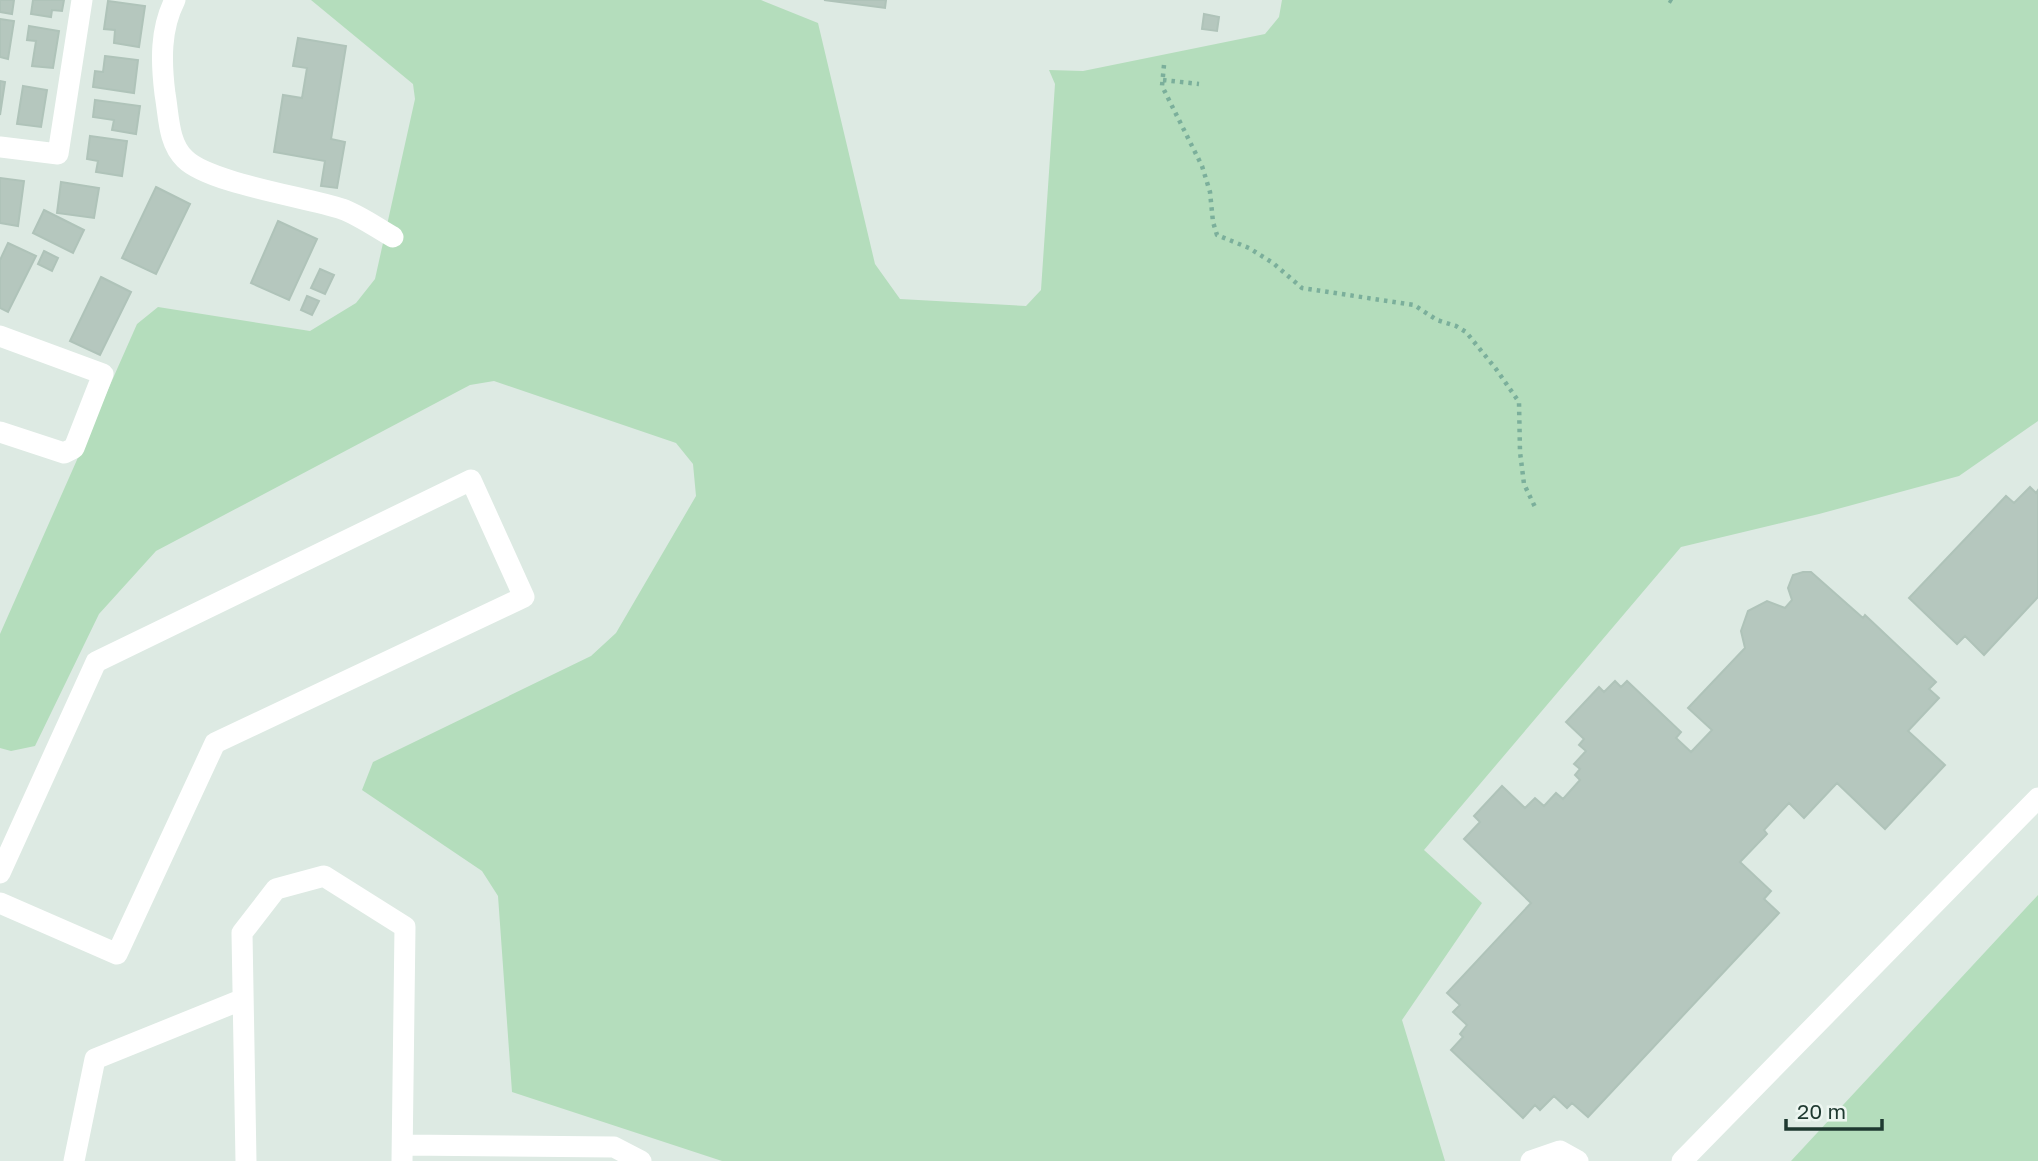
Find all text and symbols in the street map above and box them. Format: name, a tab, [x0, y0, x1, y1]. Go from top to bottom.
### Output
scale bar	[1786, 1088, 1882, 1132]
text: 20 m	[1797, 1098, 1846, 1124]

